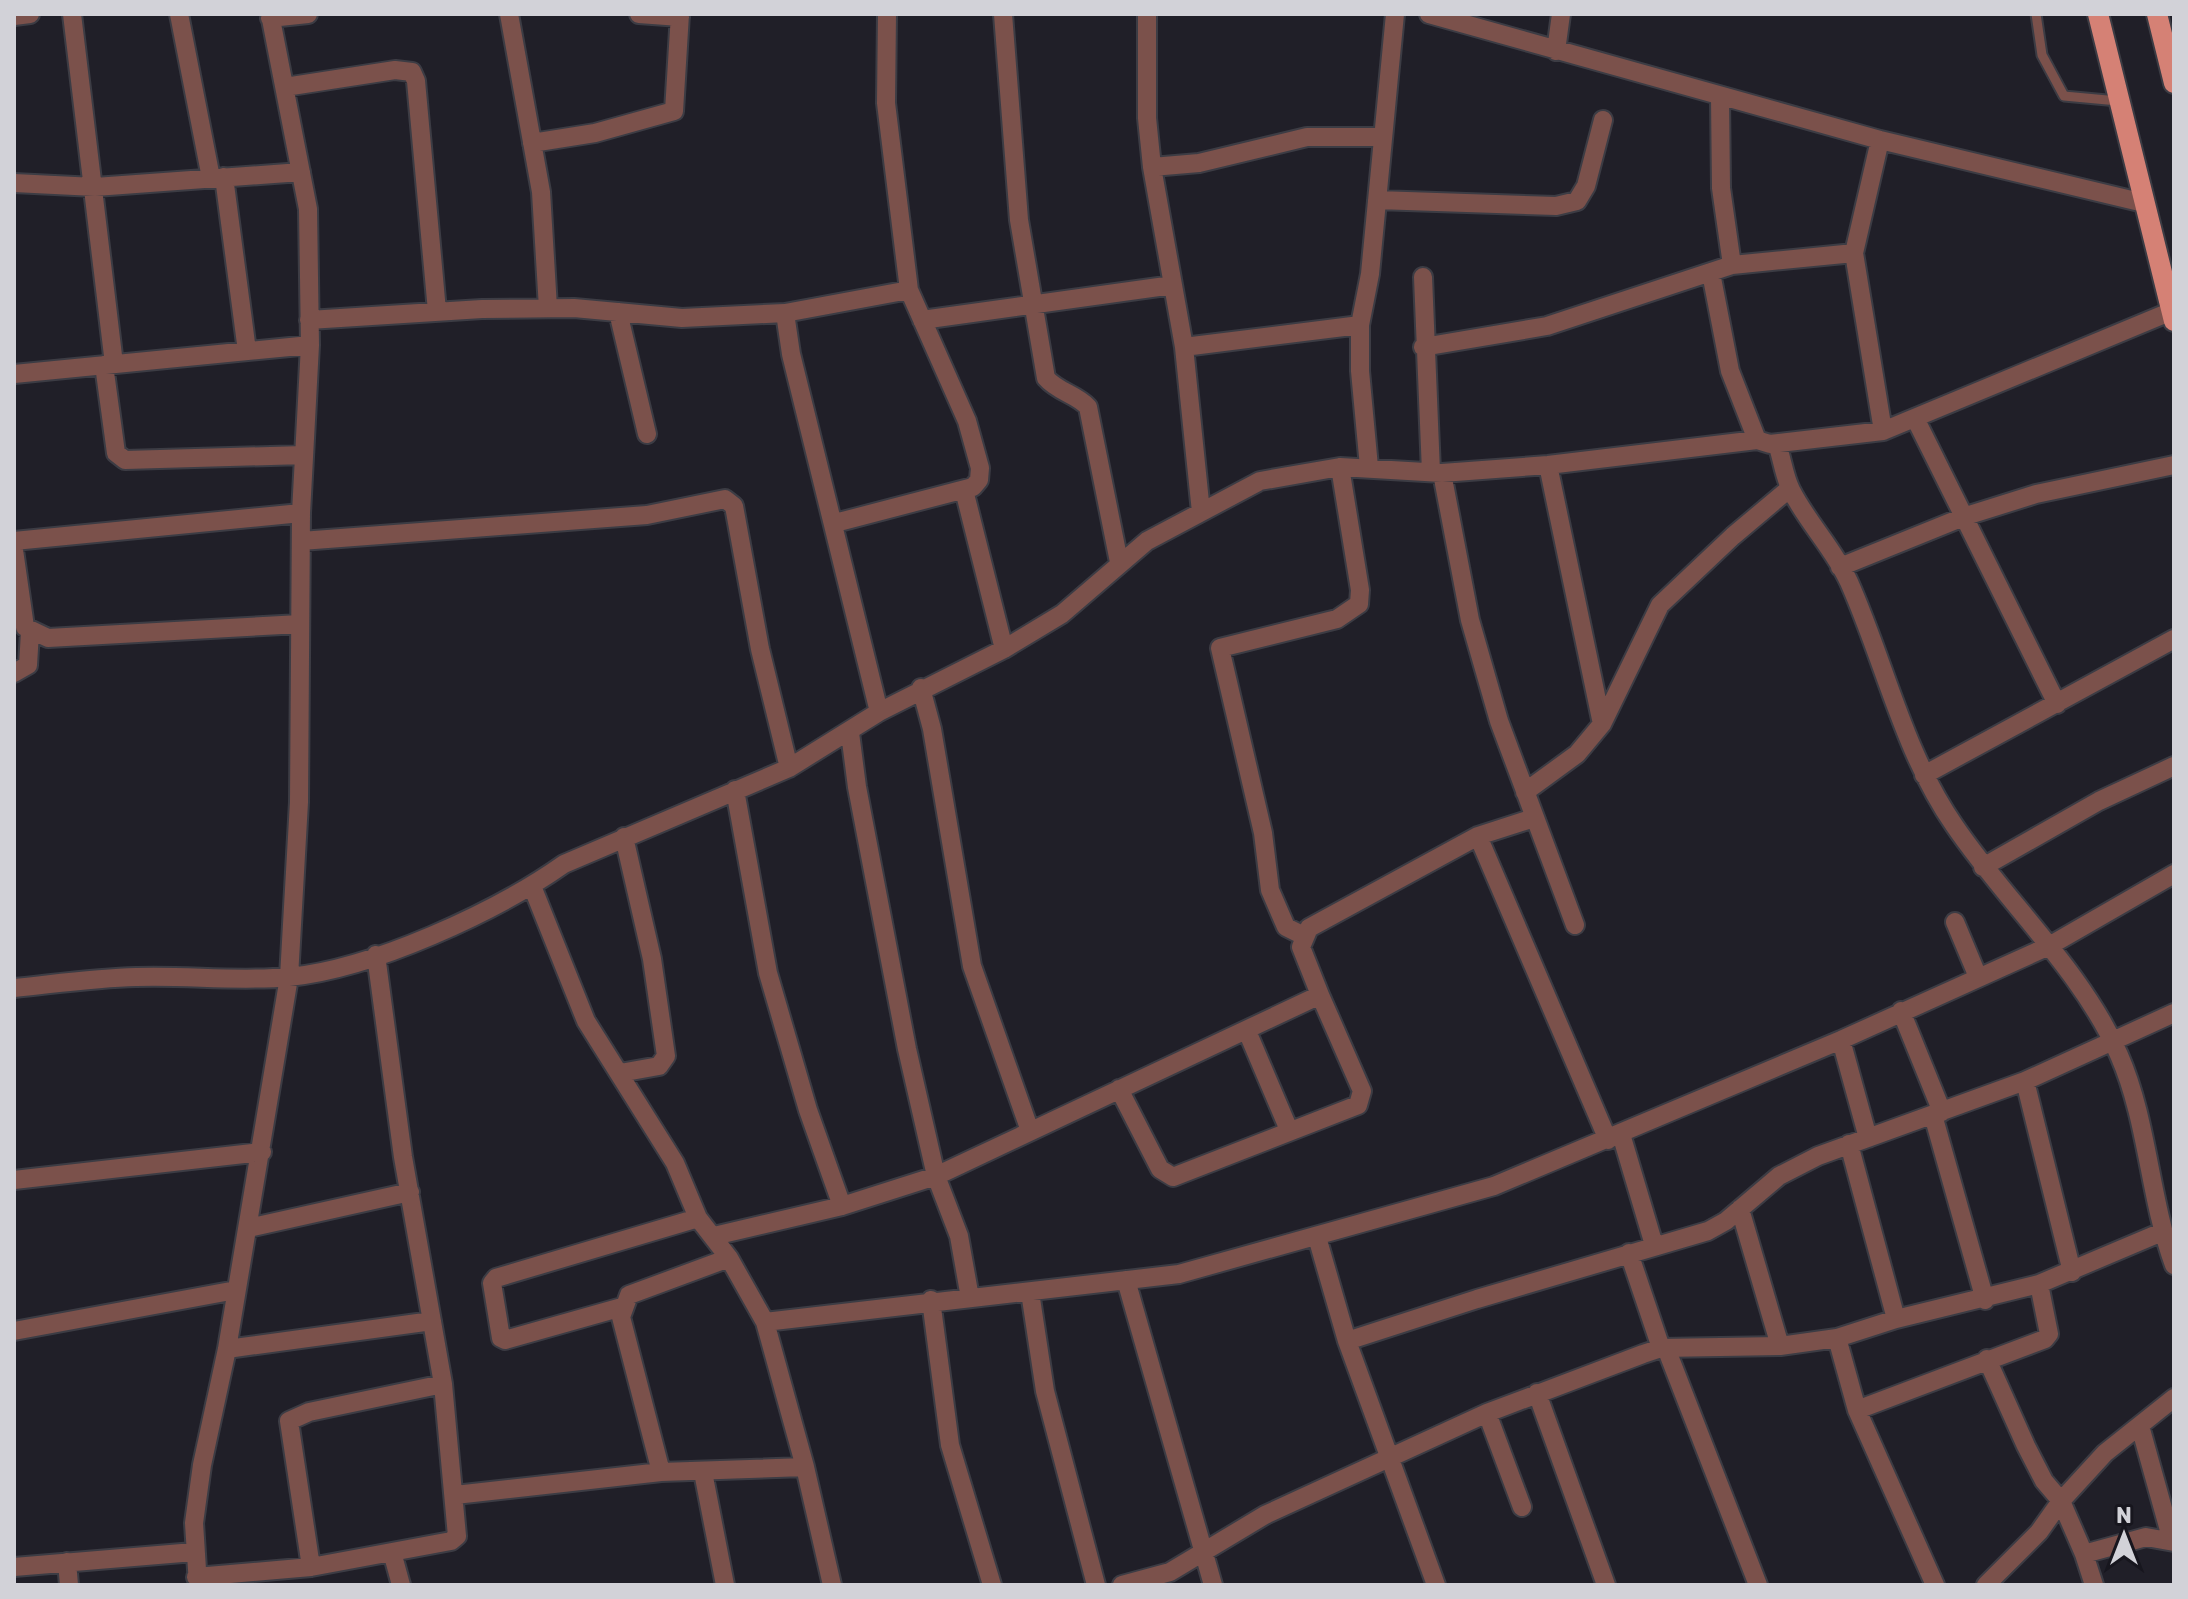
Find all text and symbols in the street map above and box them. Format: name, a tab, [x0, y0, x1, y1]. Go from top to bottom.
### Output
north arrow	[2084, 1495, 2164, 1575]
text: N	[2116, 1502, 2132, 1529]

